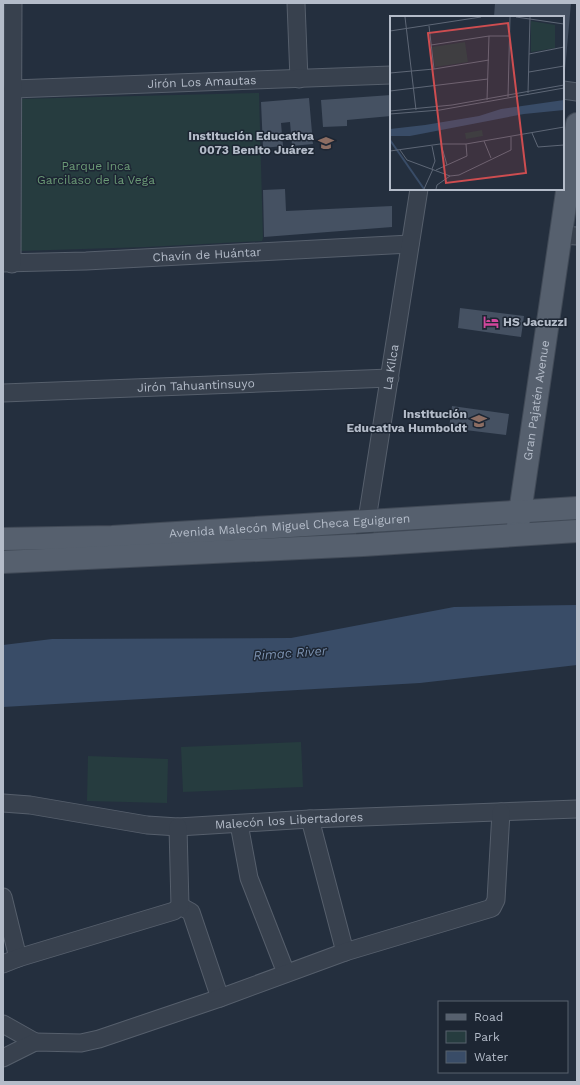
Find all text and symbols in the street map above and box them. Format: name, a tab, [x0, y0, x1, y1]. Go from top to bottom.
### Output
inset map	[390, 16, 564, 190]
street label: Jirón Los Amautas	[147, 73, 257, 91]
place label: Institución Educativa 0073 Benito Juárez	[188, 129, 314, 157]
school or university icon: Institución Educativa 0073 Benito Juárez	[317, 134, 335, 152]
park label: Parque Inca Garcilaso de la Vega	[37, 159, 155, 187]
street label: Chavín de Huántar	[152, 245, 262, 265]
hotel icon: HS Jacuzzi	[482, 313, 500, 331]
place label: HS Jacuzzi	[503, 315, 567, 329]
street label: Gran Pajatén Avenue	[521, 339, 552, 461]
street label: La Kilca	[380, 343, 401, 391]
street label: Jirón Tahuantinsuyo	[137, 376, 255, 395]
place label: Institución Educativa Humboldt	[346, 407, 468, 435]
school or university icon: Institución Educativa Humboldt	[470, 412, 488, 430]
street label: Avenida Malecón Miguel Checa Eguiguren	[169, 511, 411, 540]
water label: Rimac River	[253, 643, 328, 663]
street label: Malecón los Libertadores	[215, 810, 363, 832]
legend	[438, 1001, 568, 1073]
text: Road	[474, 1010, 503, 1024]
text: Park	[474, 1030, 500, 1044]
text: Water	[474, 1050, 509, 1064]

